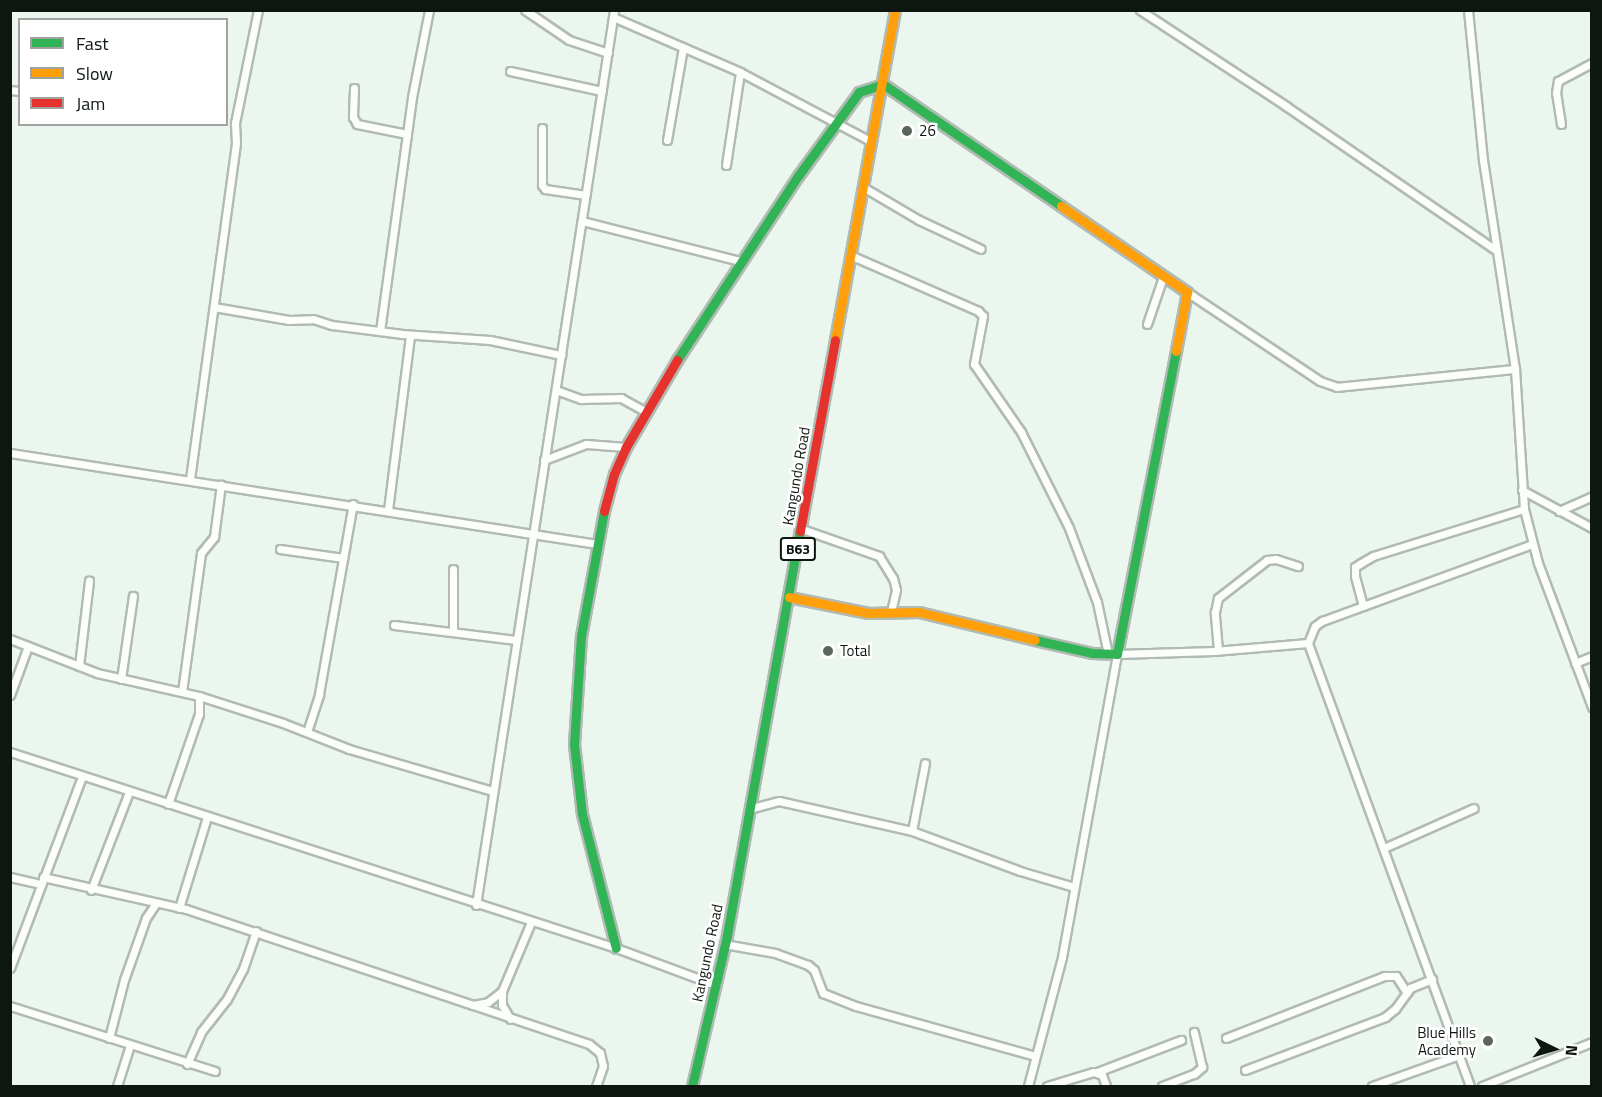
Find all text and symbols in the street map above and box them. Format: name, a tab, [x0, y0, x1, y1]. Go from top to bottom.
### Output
legend	[18, 18, 228, 126]
text: Fast	[76, 30, 109, 57]
text: Slow	[76, 60, 113, 87]
text: Jam	[76, 90, 105, 117]
place label: 26	[919, 122, 936, 140]
marker: 26	[900, 124, 914, 138]
street label: Kangundo Road	[779, 425, 813, 527]
road number: B63	[778, 538, 818, 560]
place label: Total	[840, 642, 871, 660]
marker: Total	[821, 644, 835, 658]
street label: Kangundo Road	[688, 902, 726, 1004]
north arrow	[1524, 1019, 1584, 1079]
place label: Blue Hills Academy	[1417, 1023, 1476, 1058]
marker: Blue Hills Academy	[1481, 1034, 1495, 1048]
text: N	[1559, 1044, 1584, 1057]

